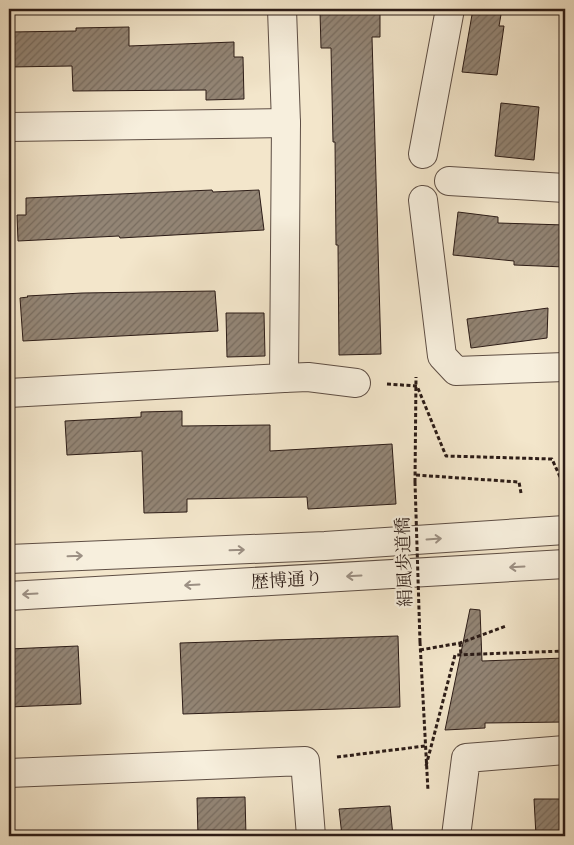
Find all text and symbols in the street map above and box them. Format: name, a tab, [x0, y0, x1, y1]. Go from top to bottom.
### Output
street label: 絹風歩道橋	[391, 517, 420, 607]
one-way arrow	[426, 534, 442, 543]
one-way arrow	[229, 545, 245, 555]
one-way arrow	[67, 552, 83, 561]
one-way arrow	[509, 562, 525, 571]
street label: 歴博通り	[250, 567, 324, 596]
one-way arrow	[347, 572, 363, 581]
one-way arrow	[184, 581, 200, 590]
one-way arrow	[22, 590, 38, 599]

